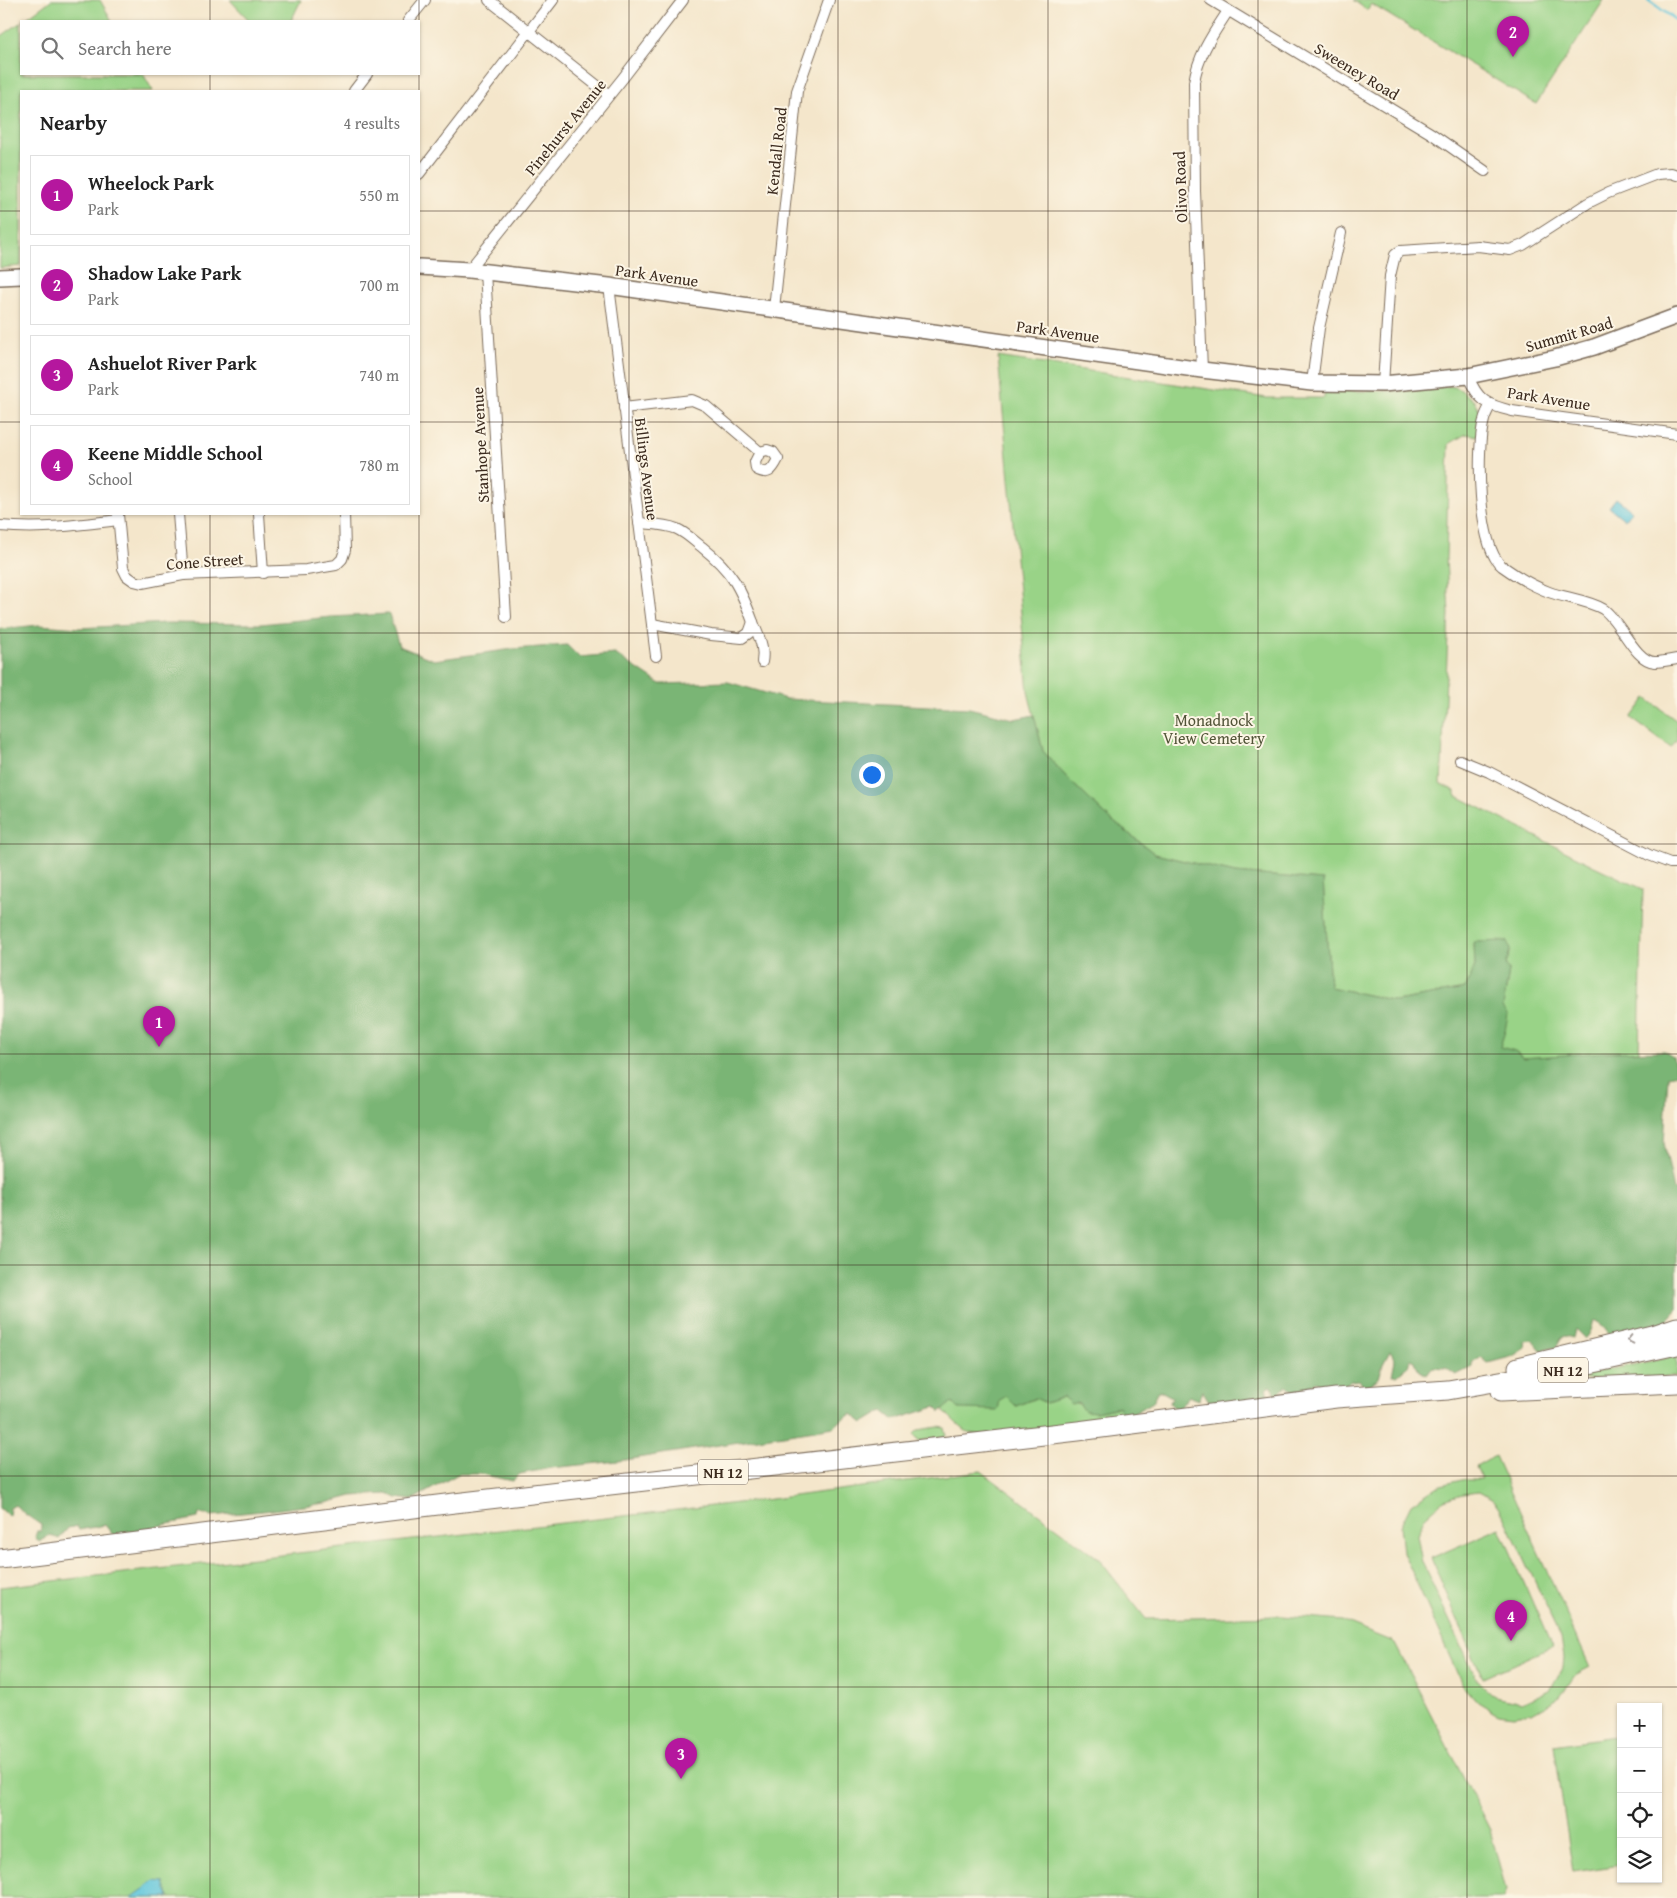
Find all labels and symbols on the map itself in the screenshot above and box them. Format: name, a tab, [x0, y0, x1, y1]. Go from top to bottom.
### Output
pin: 2	[1497, 16, 1529, 57]
street label: Sweeney Road	[1310, 36, 1404, 106]
street label: Pinehurst Avenue	[518, 73, 612, 181]
street label: Kendall Road	[759, 106, 793, 196]
street label: Olivo Road	[1167, 150, 1193, 223]
street label: Park Avenue	[614, 257, 700, 293]
street label: Summit Road	[1523, 310, 1616, 358]
street label: Park Avenue	[1015, 313, 1101, 349]
street label: Park Avenue	[1506, 380, 1592, 416]
street label: Stanhope Avenue	[465, 386, 495, 504]
street label: Billings Avenue	[629, 416, 665, 522]
street label: Cone Street	[166, 546, 245, 576]
park label: Monadnock View Cemetery	[1163, 708, 1265, 750]
your location	[859, 762, 885, 788]
pin: 1	[143, 1006, 175, 1047]
one-way arrow	[1626, 1334, 1635, 1345]
road number: NH 12	[1538, 1358, 1588, 1382]
road number: NH 12	[698, 1460, 748, 1484]
pin: 4	[1495, 1600, 1527, 1641]
pin: 3	[665, 1738, 697, 1779]

